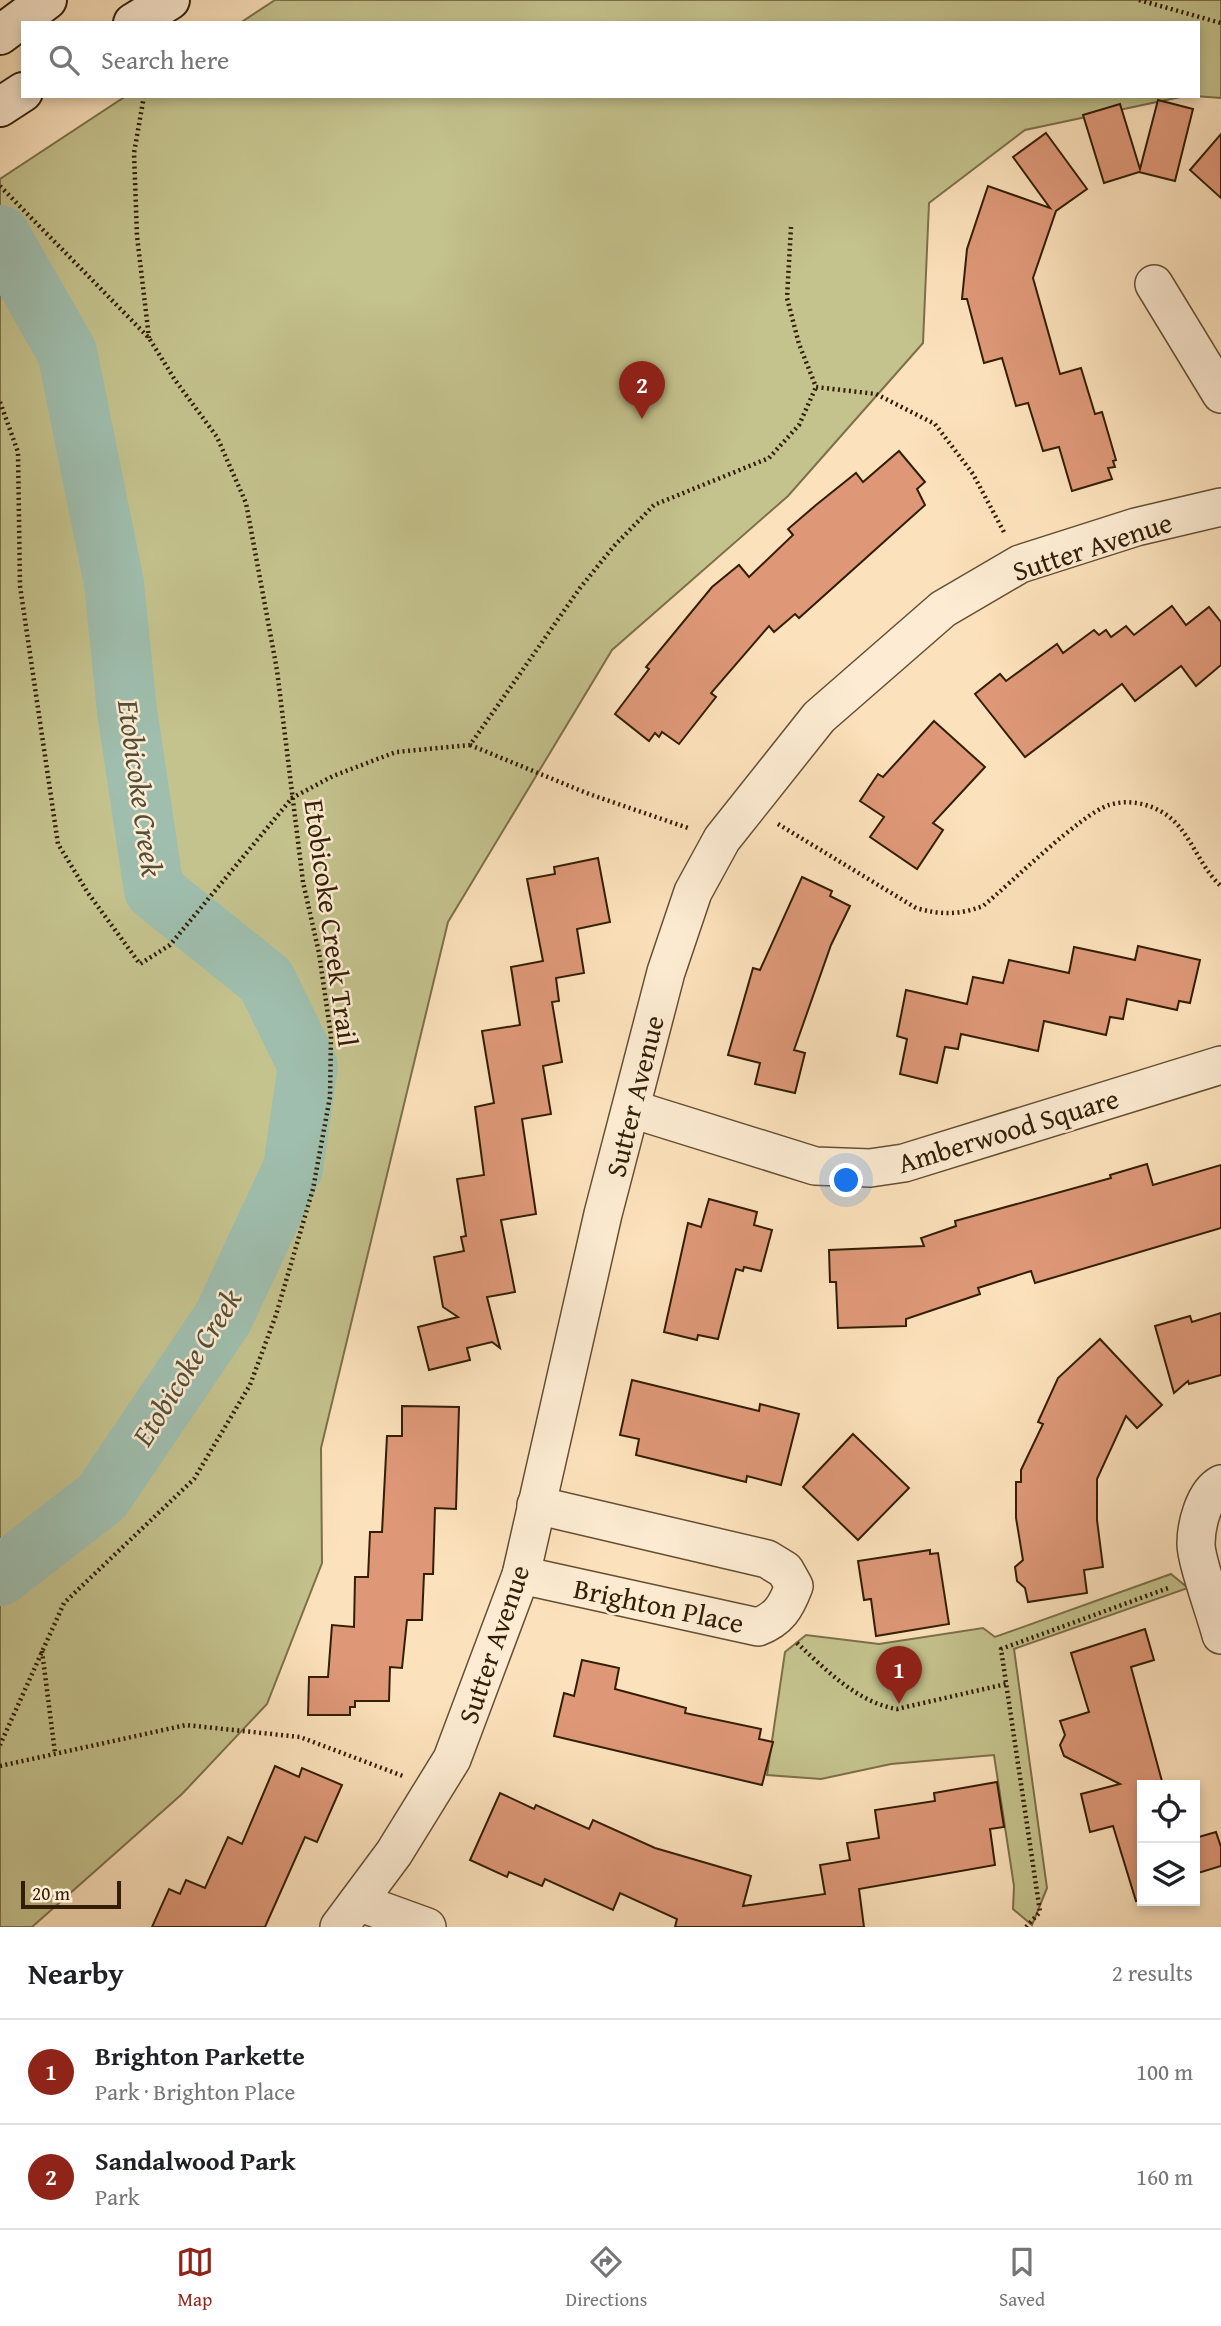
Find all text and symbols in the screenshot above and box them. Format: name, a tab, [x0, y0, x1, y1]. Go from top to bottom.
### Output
search box	[21, 21, 1200, 98]
text: Search here	[101, 40, 229, 79]
icon: search	[45, 41, 83, 79]
pin: 2	[619, 361, 665, 419]
street label: Sutter Avenue	[1007, 501, 1177, 591]
water label: Etobicoke Creek	[107, 696, 175, 880]
street label: Etobicoke Creek Trail	[294, 797, 370, 1049]
street label: Sutter Avenue	[594, 1011, 674, 1181]
street label: Amberwood Square	[892, 1077, 1124, 1183]
your location	[829, 1163, 863, 1197]
water label: Etobicoke Creek	[120, 1280, 252, 1455]
street label: Sutter Avenue	[447, 1559, 539, 1729]
street label: Brighton Place	[570, 1567, 748, 1643]
pin: 1	[876, 1646, 922, 1704]
map controls	[1137, 1780, 1200, 1906]
button: locate	[1137, 1780, 1200, 1843]
button: layers	[1137, 1843, 1200, 1906]
scale bar	[21, 1878, 121, 1910]
text: 20 m	[32, 1879, 70, 1907]
text: Nearby	[28, 1951, 124, 1995]
text: 2 results	[1112, 1956, 1193, 1989]
text: Brighton Parkette	[95, 2036, 305, 2075]
text: 1	[45, 2055, 57, 2088]
text: 100 m	[1136, 2055, 1193, 2088]
text: Park · Brighton Place	[95, 2075, 295, 2108]
text: Sandalwood Park	[95, 2141, 295, 2180]
text: 2	[45, 2160, 57, 2193]
text: 160 m	[1136, 2160, 1193, 2193]
text: Park	[95, 2180, 139, 2213]
tab: Map	[176, 2243, 214, 2313]
tab: Directions	[566, 2243, 647, 2313]
tab: Saved	[999, 2243, 1045, 2313]

